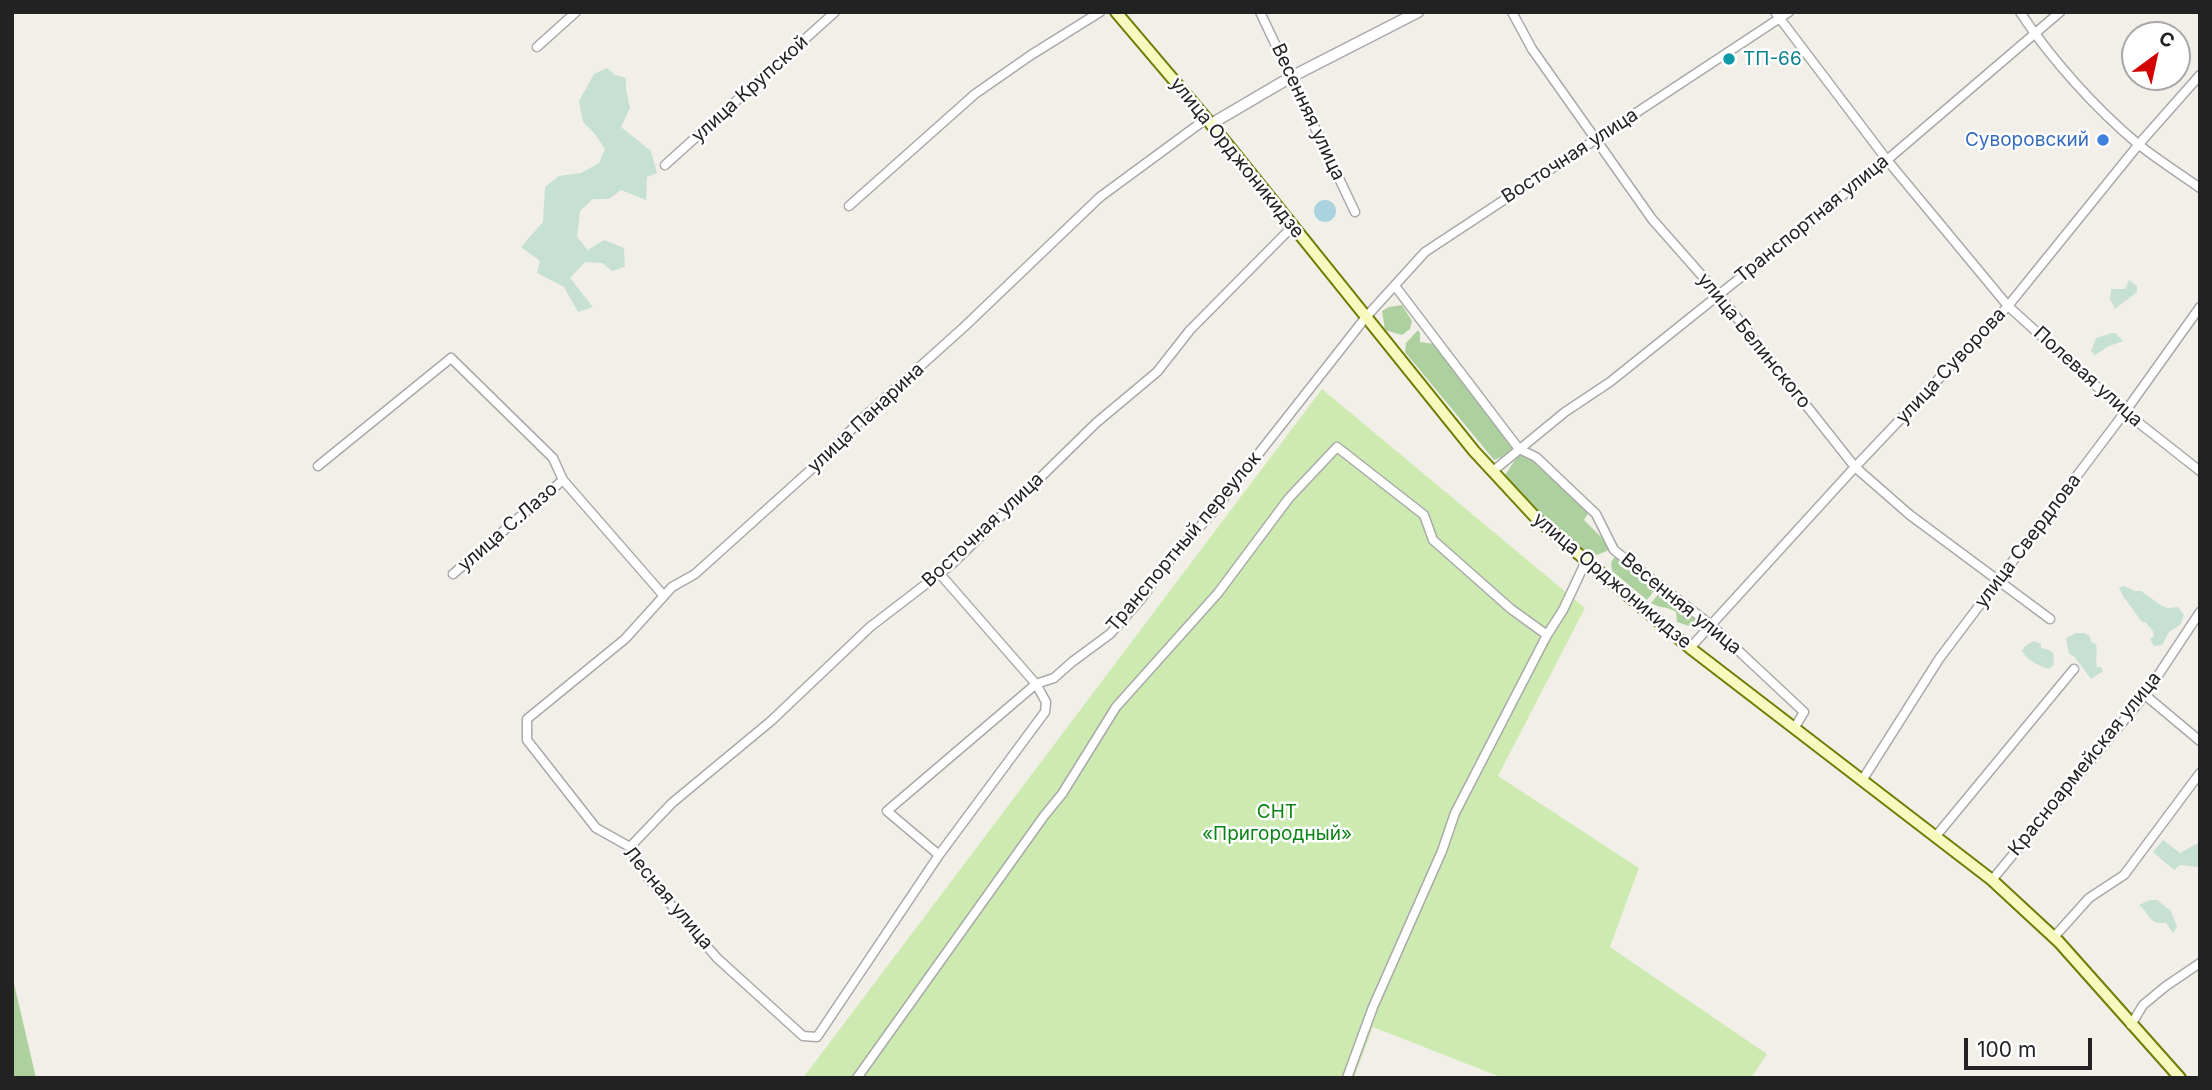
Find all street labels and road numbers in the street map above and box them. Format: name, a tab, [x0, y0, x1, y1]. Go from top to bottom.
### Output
street label: улица Крупской	[687, 31, 813, 147]
street label: Весенняя улица	[1266, 40, 1350, 184]
street label: улица Орджоникидзе	[1165, 73, 1309, 243]
street label: Восточная улица	[1498, 104, 1642, 208]
street label: Транспортная улица	[1731, 150, 1893, 288]
street label: улица Белинского	[1692, 269, 1816, 413]
street label: улица Суворова	[1891, 303, 2011, 429]
street label: Полевая улица	[2029, 322, 2147, 432]
street label: улица Панарина	[803, 358, 929, 478]
street label: Транспортный переулок	[1102, 447, 1266, 637]
street label: Восточная улица	[918, 468, 1048, 592]
street label: улица Свердлова	[1970, 469, 2086, 613]
street label: улица С.Лазо	[454, 478, 562, 576]
street label: улица Орджоникидзе	[1528, 508, 1696, 654]
street label: Весенняя улица	[1616, 548, 1746, 660]
street label: Красноармейская улица	[2004, 668, 2166, 860]
street label: Лесная улица	[618, 842, 718, 954]

